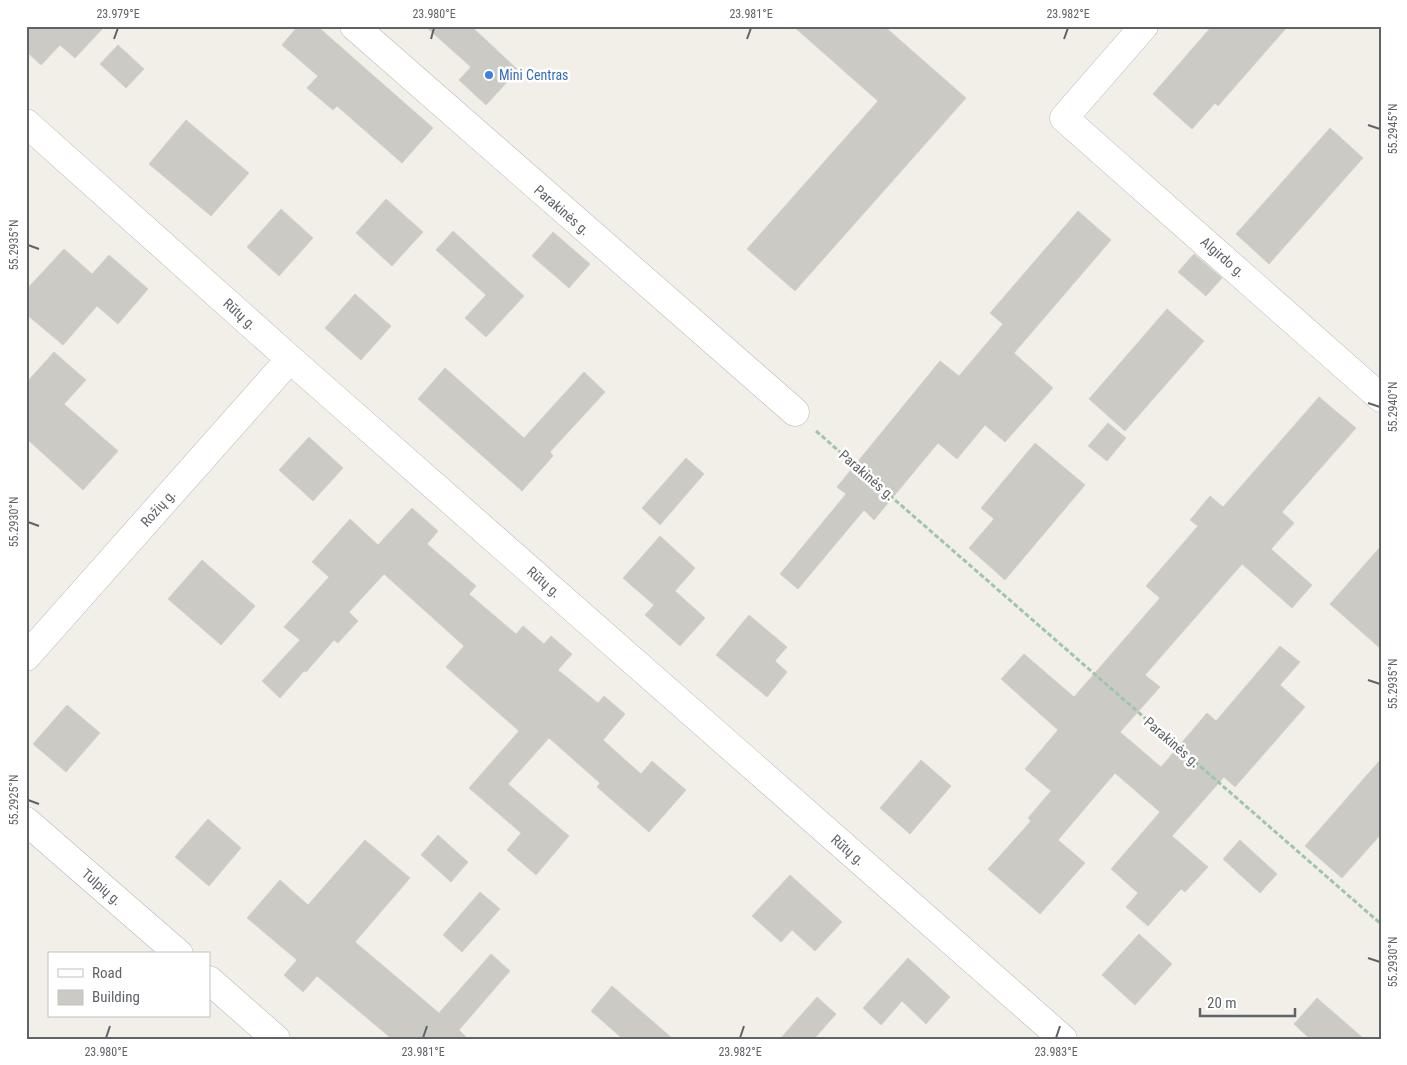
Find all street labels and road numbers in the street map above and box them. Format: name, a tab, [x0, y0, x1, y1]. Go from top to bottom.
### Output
street label: Parakinės g.	[531, 182, 593, 238]
street label: Algirdo g.	[1198, 233, 1248, 281]
street label: Rūtų g.	[220, 295, 260, 333]
street label: Parakinės g.	[836, 447, 898, 503]
street label: Rožių g.	[137, 486, 179, 530]
street label: Rūtų g.	[524, 563, 564, 601]
street label: Parakinės g.	[1141, 714, 1203, 770]
street label: Rūtų g.	[828, 831, 868, 869]
street label: Tulpių g.	[79, 865, 125, 909]

